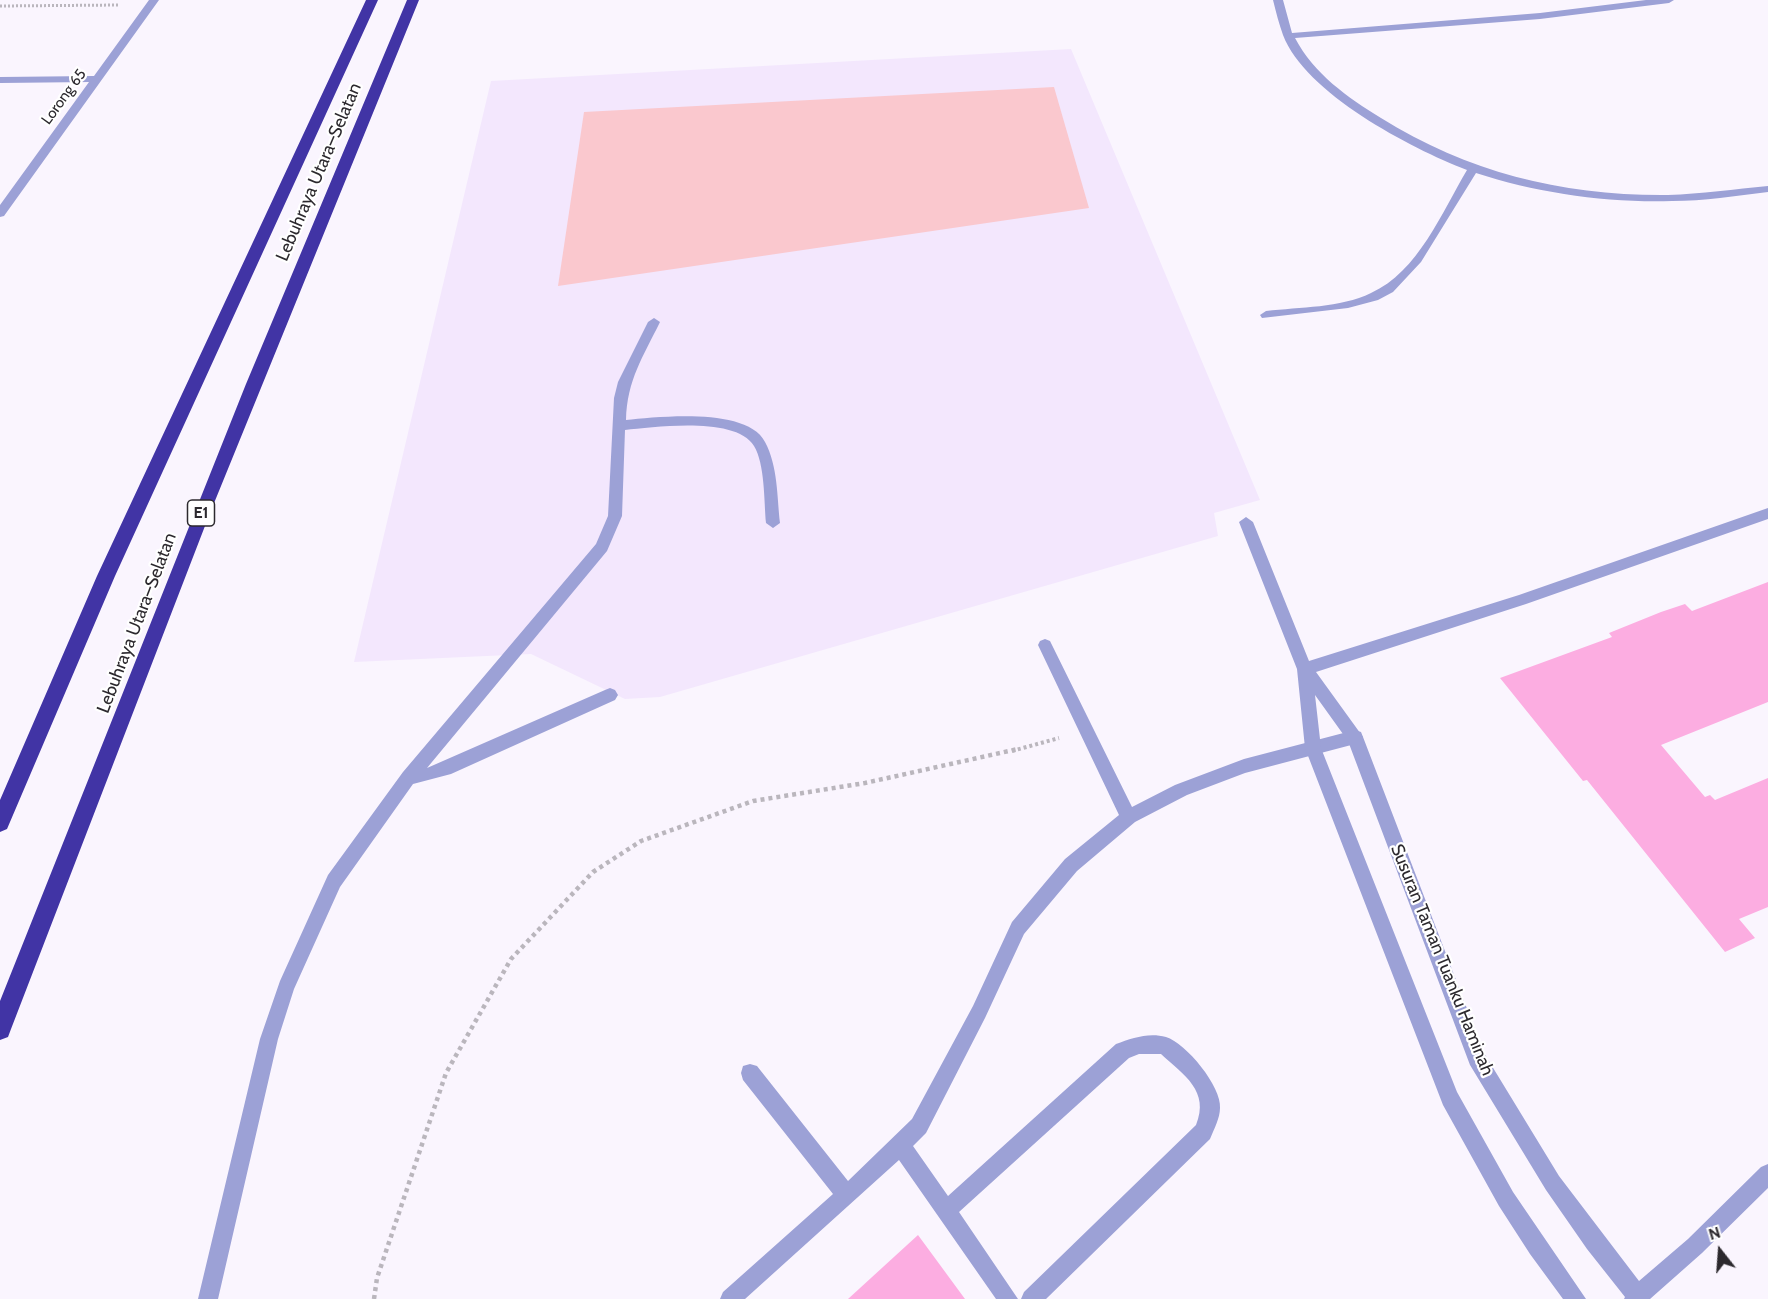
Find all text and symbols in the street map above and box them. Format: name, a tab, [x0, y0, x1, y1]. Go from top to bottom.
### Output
street label: Lorong 65	[38, 66, 90, 128]
street label: Lebuhraya Utara–Selatan	[272, 80, 366, 264]
road number: E1	[188, 500, 214, 526]
street label: Lebuhraya Utara–Selatan	[93, 530, 181, 716]
street label: Susuran Taman Tuanku Haminah	[1386, 841, 1498, 1079]
north arrow	[1690, 1221, 1750, 1281]
text: N	[1706, 1223, 1723, 1244]

